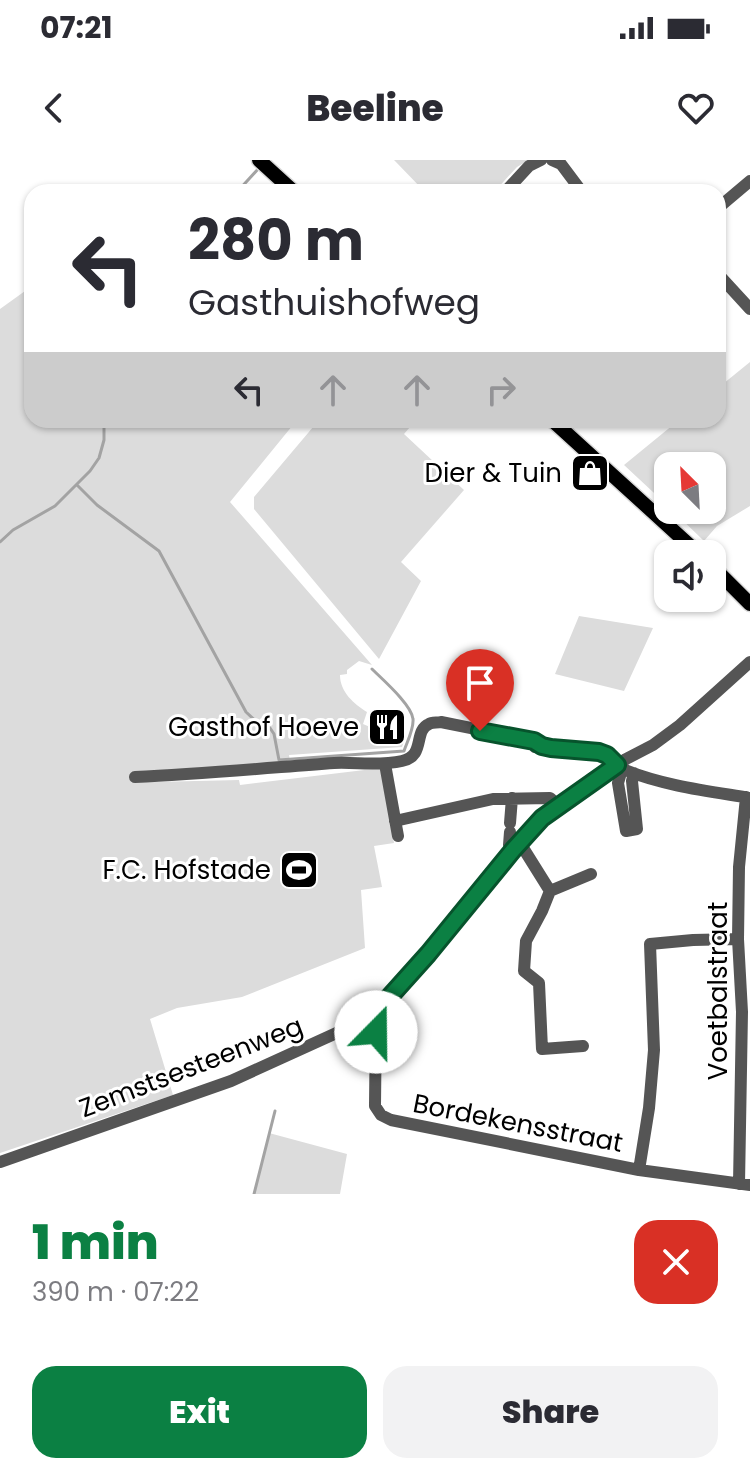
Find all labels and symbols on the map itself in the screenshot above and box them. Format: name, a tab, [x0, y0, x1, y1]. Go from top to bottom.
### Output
shop icon: Dier & Tuin	[569, 452, 611, 494]
north arrow	[654, 452, 726, 524]
place label: Dier & Tuin	[425, 455, 562, 491]
pin	[446, 649, 514, 731]
restaurant icon: Gasthof Hoeve	[366, 706, 408, 748]
place label: Gasthof Hoeve	[168, 709, 359, 745]
sports icon: F.C. Hofstade	[278, 849, 320, 891]
place label: F.C. Hofstade	[102, 852, 271, 888]
street label: Voetbalstraat	[700, 902, 736, 1080]
position arrow	[334, 990, 418, 1074]
street label: Zemstsesteenweg	[74, 1008, 308, 1126]
street label: Bordekensstraat	[410, 1085, 626, 1161]

